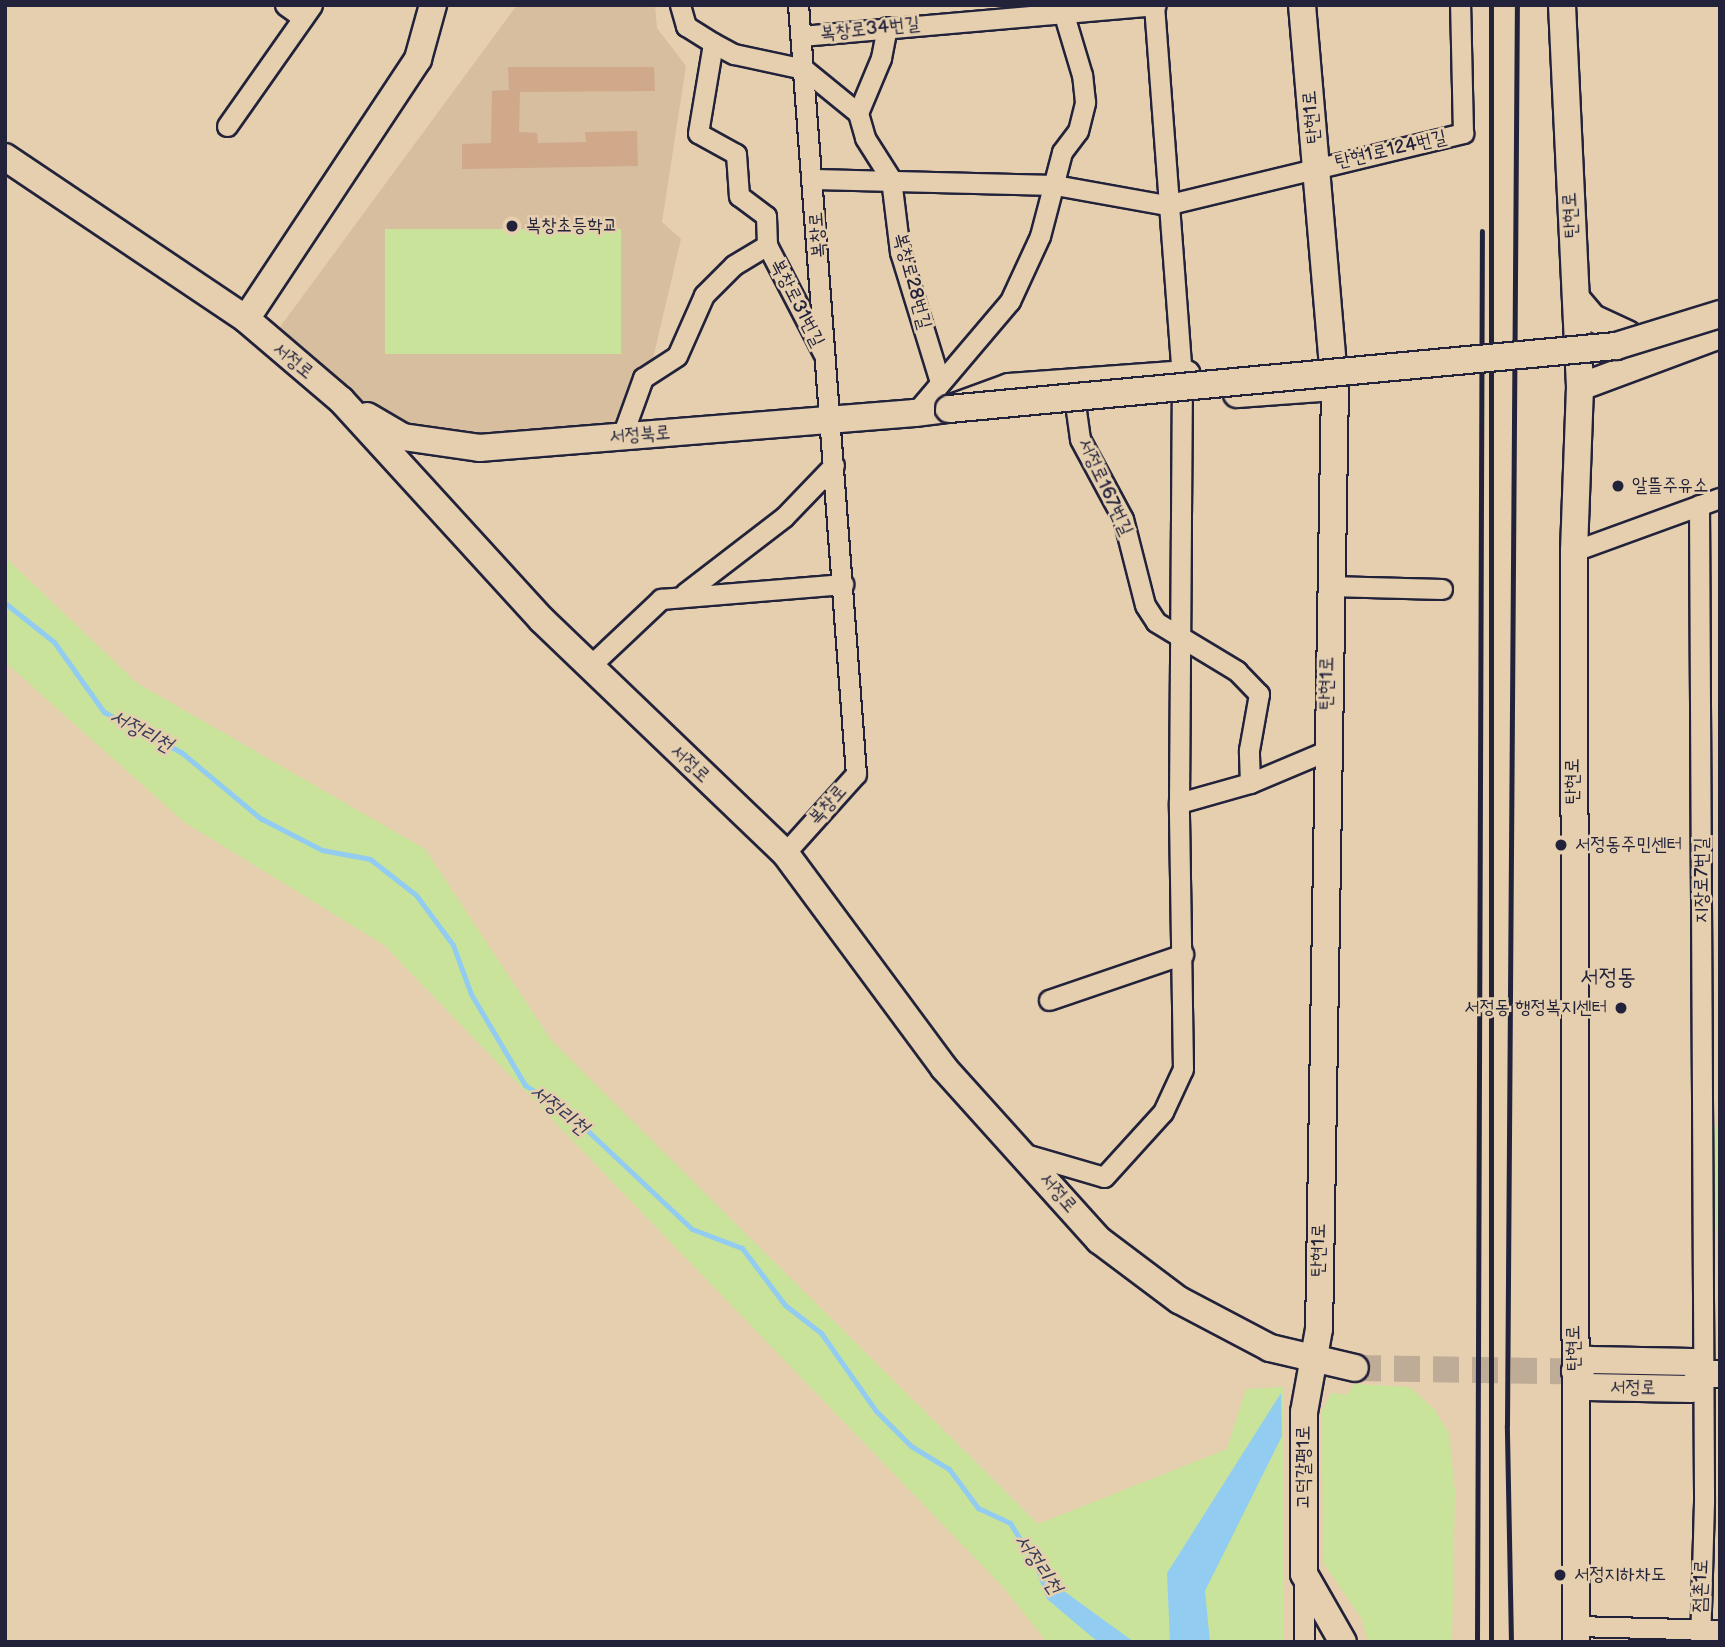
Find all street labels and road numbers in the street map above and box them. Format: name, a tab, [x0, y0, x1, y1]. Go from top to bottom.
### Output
street label: 복창로34번길	[819, 12, 921, 46]
street label: 탄현1로	[1298, 89, 1326, 145]
street label: 탄현1로124번길	[1333, 126, 1449, 174]
street label: 탄현로	[1558, 192, 1584, 238]
street label: 복창로	[805, 211, 831, 259]
street label: 복창로28번길	[888, 230, 936, 332]
street label: 복창로31번길	[765, 255, 829, 351]
street label: 서정로	[268, 338, 318, 384]
street label: 서정북로	[609, 421, 671, 449]
street label: 서정로167번길	[1073, 435, 1137, 539]
street label: 탄현1로	[1315, 656, 1339, 710]
street label: 서정로	[665, 740, 715, 788]
street label: 탄현로	[1562, 758, 1584, 804]
street label: 복창로	[804, 780, 852, 830]
street label: 지장로7번길	[1691, 837, 1713, 923]
street label: 서정로	[1034, 1168, 1082, 1218]
street label: 탄현1로	[1307, 1223, 1331, 1277]
street label: 탄현로	[1562, 1325, 1586, 1371]
street label: 서정로	[1610, 1376, 1656, 1400]
street label: 고덕갈평1로	[1293, 1425, 1315, 1509]
street label: 점촌1로	[1689, 1559, 1713, 1613]

